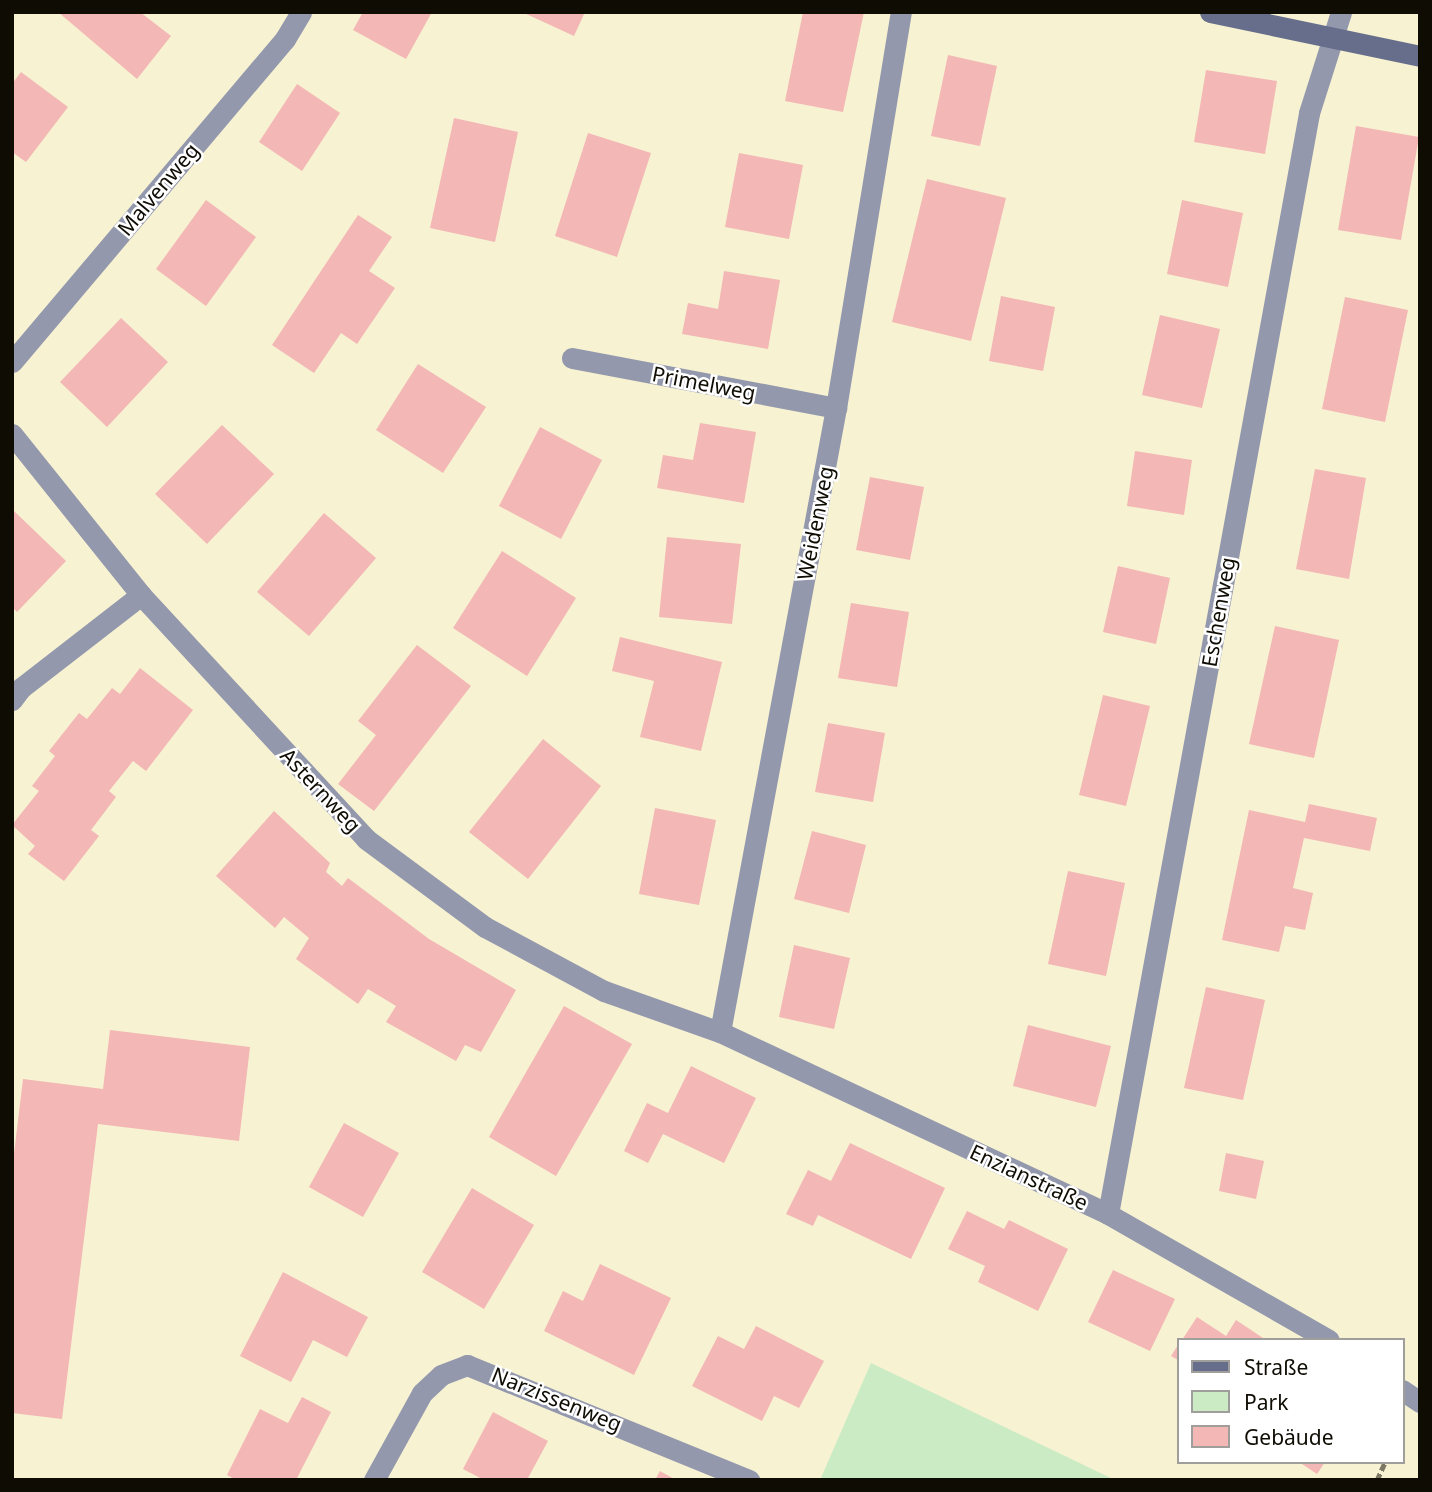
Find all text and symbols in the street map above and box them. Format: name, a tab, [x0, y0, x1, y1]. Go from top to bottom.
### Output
street label: Malvenweg	[112, 138, 204, 240]
street label: Primelweg	[650, 361, 758, 405]
street label: Weidenweg	[792, 464, 838, 582]
street label: Eschenweg	[1196, 555, 1240, 669]
street label: Asternweg	[276, 743, 366, 837]
street label: Enzianstraße	[966, 1139, 1092, 1215]
legend	[1176, 1338, 1404, 1464]
text: Straße	[1244, 1353, 1308, 1381]
street label: Narzissenweg	[488, 1361, 626, 1437]
text: Park	[1244, 1388, 1288, 1416]
text: Gebäude	[1244, 1423, 1334, 1451]

